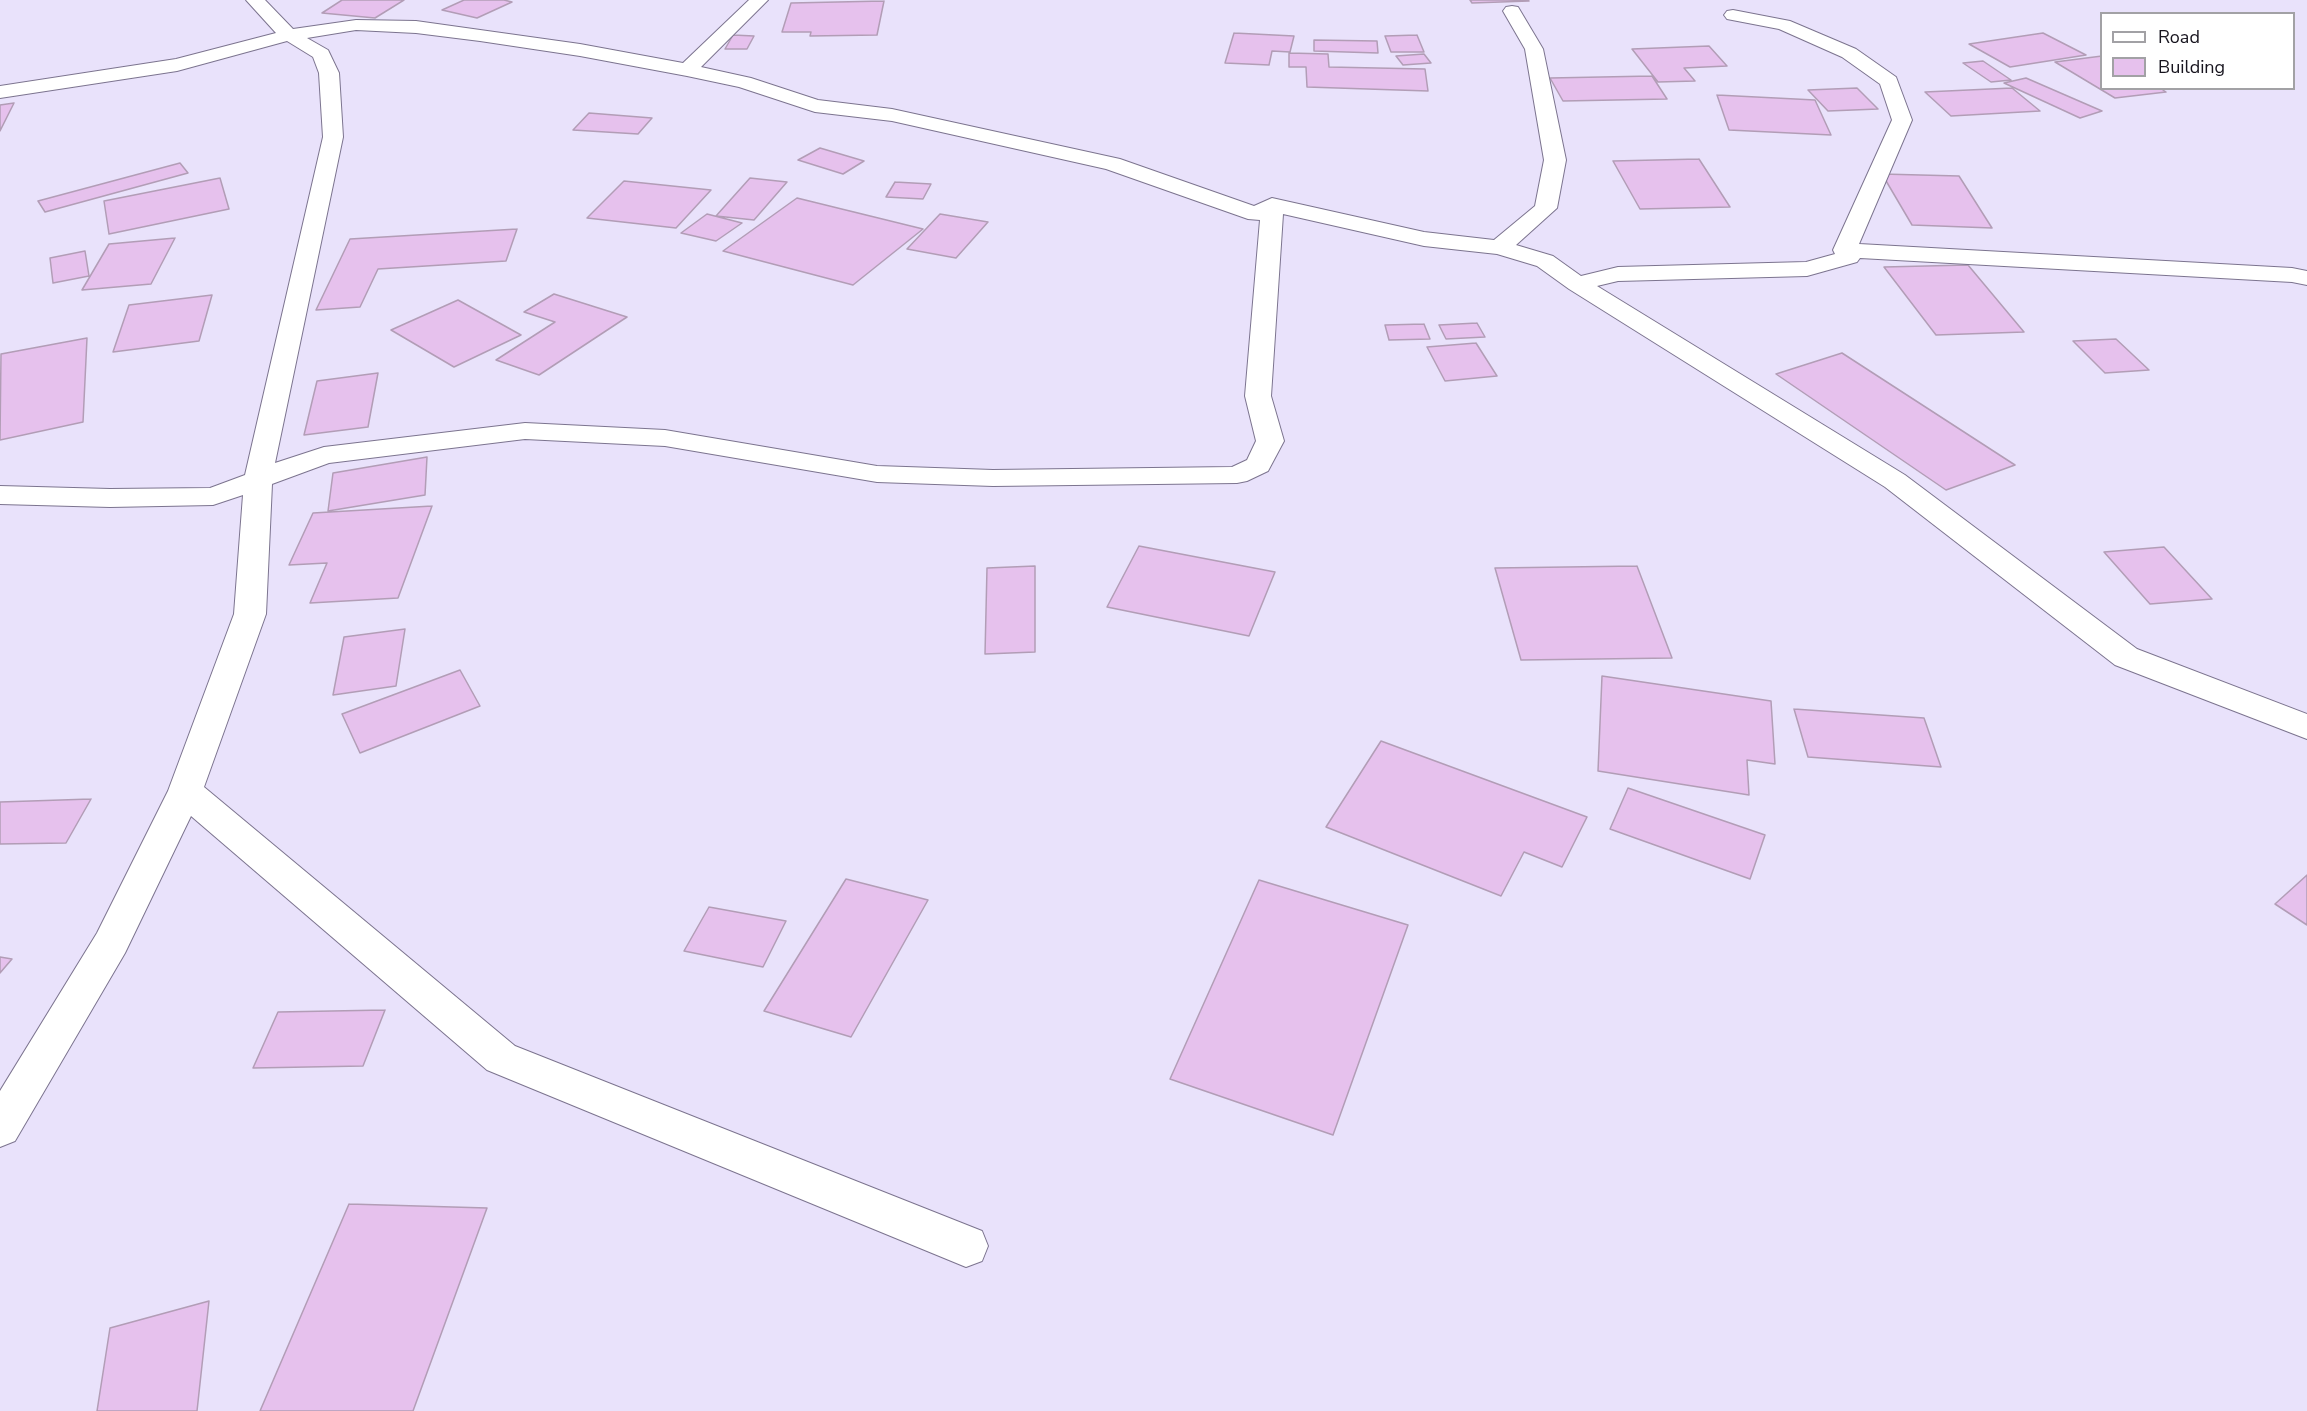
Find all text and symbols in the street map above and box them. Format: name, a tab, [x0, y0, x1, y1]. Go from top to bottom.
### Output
legend	[2100, 12, 2295, 90]
text: Road	[2158, 25, 2200, 49]
text: Building	[2158, 55, 2225, 79]

